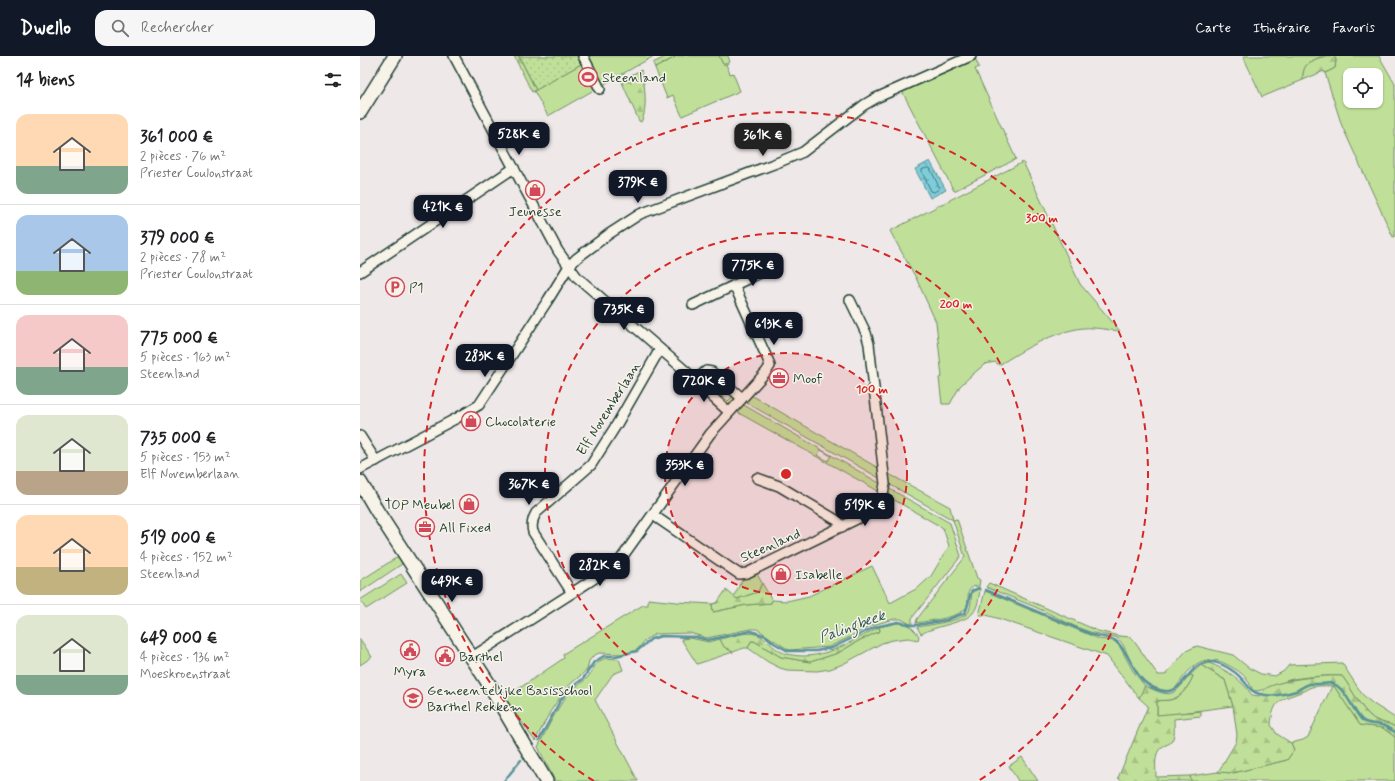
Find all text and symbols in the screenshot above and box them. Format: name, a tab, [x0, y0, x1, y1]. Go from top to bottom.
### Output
search box	[95, 10, 375, 46]
text: Dwello	[20, 16, 71, 41]
icon: search	[109, 17, 131, 39]
text: Rechercher	[141, 18, 214, 38]
text: Carte	[1195, 19, 1231, 37]
text: Itinéraire	[1253, 19, 1310, 37]
text: Favoris	[1332, 19, 1375, 37]
sports icon: Steenland	[577, 66, 599, 88]
map controls	[1343, 68, 1383, 108]
button: locate	[1343, 68, 1383, 108]
text: 14 biens	[16, 69, 75, 91]
icon: filters	[322, 69, 344, 91]
place label: Steenland	[602, 69, 666, 87]
pin: 528K €	[486, 122, 552, 156]
pin: 361K €	[730, 123, 796, 157]
text: 361 000 €	[140, 126, 214, 148]
text: 528K €	[498, 126, 540, 143]
text: 361K €	[743, 127, 783, 144]
icon: home	[48, 130, 96, 178]
text: 2 pièces · 76 m²	[140, 148, 226, 165]
text: Priester Coulonstraat	[140, 165, 253, 182]
pin: 379K €	[605, 170, 671, 204]
text: 379K €	[618, 174, 658, 191]
shop icon: Jeunesse	[524, 179, 546, 201]
pin: 421K €	[410, 195, 476, 229]
text: 421K €	[423, 199, 463, 216]
place label: Jeunesse	[508, 203, 562, 221]
text: 300 m	[1026, 211, 1059, 227]
text: 379 000 €	[140, 227, 215, 249]
icon: home	[48, 231, 96, 279]
text: 2 pièces · 78 m²	[140, 249, 226, 266]
pin: 775K €	[720, 253, 786, 287]
text: 775K €	[732, 257, 774, 274]
text: Priester Coulonstraat	[140, 266, 253, 283]
parking icon: P1	[384, 276, 406, 298]
place label: P1	[409, 279, 424, 297]
pin: 735K €	[591, 297, 657, 331]
text: 200 m	[940, 297, 973, 313]
text: 735K €	[603, 301, 645, 318]
pin: 613K €	[741, 312, 807, 346]
text: 613K €	[755, 316, 793, 333]
text: 775 000 €	[140, 327, 218, 349]
icon: home	[48, 331, 96, 379]
pin: 283K €	[452, 344, 518, 378]
text: 283K €	[465, 348, 505, 365]
text: 5 pièces · 163 m²	[140, 349, 231, 366]
street label: Elf Novemberlaan	[573, 358, 645, 459]
text: Steenland	[140, 366, 200, 383]
office icon: Moof	[768, 367, 790, 389]
pin: 720K €	[671, 369, 737, 403]
place label: Moof	[793, 370, 823, 388]
text: 720K €	[682, 373, 726, 390]
text: 100 m	[856, 382, 889, 398]
shop icon: Chocolaterie	[460, 410, 482, 432]
place label: Chocolaterie	[485, 413, 556, 431]
text: 735 000 €	[140, 427, 217, 449]
icon: home	[48, 431, 96, 479]
text: 5 pièces · 153 m²	[140, 449, 230, 466]
pin: 353K €	[652, 453, 718, 487]
text: 353K €	[665, 457, 705, 474]
text: Elf Novemberlaan	[140, 466, 240, 483]
centre of rings	[779, 467, 793, 481]
pin: 367K €	[496, 472, 562, 506]
text: 367K €	[508, 476, 550, 493]
shop icon: TOP Meubel	[458, 493, 480, 515]
pin: 519K €	[832, 493, 898, 527]
place label: TOP Meubel	[384, 496, 455, 514]
text: 519K €	[844, 497, 886, 514]
office icon: All Fixed	[414, 516, 436, 538]
place label: All Fixed	[439, 519, 491, 537]
street label: Steenland	[737, 525, 803, 567]
text: 519 000 €	[140, 527, 216, 549]
icon: home	[48, 531, 96, 579]
text: 4 pièces · 152 m²	[140, 549, 233, 566]
pin: 282K €	[567, 553, 633, 587]
text: 282K €	[579, 557, 621, 574]
shop icon: Isabelle	[770, 563, 792, 585]
text: Steenland	[140, 566, 200, 583]
place label: Isabelle	[795, 566, 842, 584]
pin: 649K €	[419, 569, 485, 603]
text: 649K €	[431, 573, 473, 590]
water label: Palingbeek	[817, 605, 890, 650]
text: 649 000 €	[140, 627, 218, 649]
icon: home	[48, 631, 96, 679]
public building icon: Myra	[399, 639, 421, 661]
public building icon: Barthel	[434, 645, 456, 667]
place label: Barthel	[459, 648, 503, 666]
text: 4 pièces · 136 m²	[140, 649, 230, 666]
place label: Myra	[394, 663, 426, 681]
text: Moeskroenstraat	[140, 666, 230, 683]
place label: Gemeentelijke Basisschool Barthel Rekkem	[427, 682, 592, 716]
school or university icon: Gemeentelijke Basisschool Barthel Rekkem	[402, 687, 424, 709]

